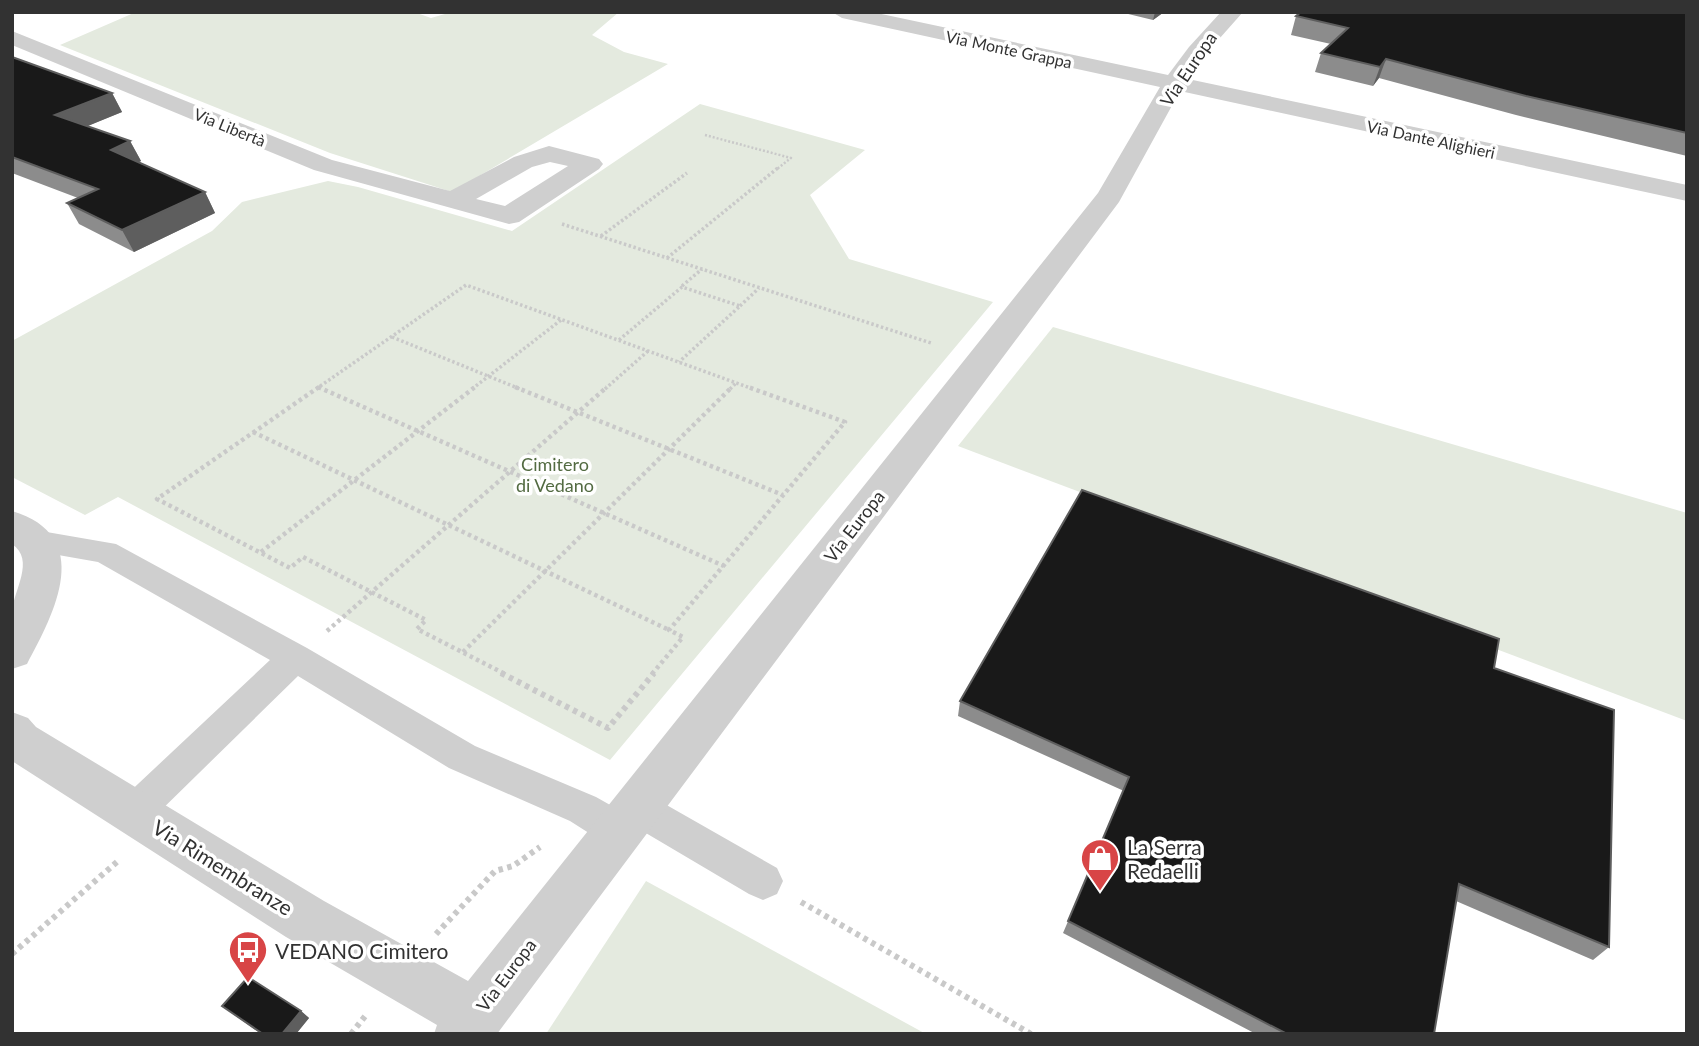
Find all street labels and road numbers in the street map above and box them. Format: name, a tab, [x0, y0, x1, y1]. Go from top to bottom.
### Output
street label: Via Monte Grappa	[944, 26, 1074, 72]
street label: Via Europa	[1155, 27, 1221, 111]
street label: Via Libertà	[191, 104, 269, 150]
street label: Via Dante Alighieri	[1365, 116, 1497, 162]
street label: Via Europa	[819, 486, 889, 566]
street label: Via Rimembranze	[148, 814, 298, 920]
street label: Via Europa	[471, 934, 541, 1016]

